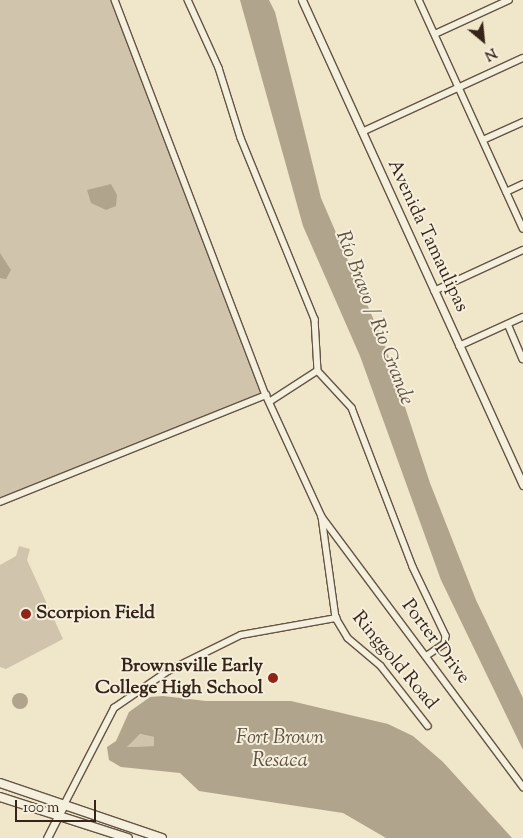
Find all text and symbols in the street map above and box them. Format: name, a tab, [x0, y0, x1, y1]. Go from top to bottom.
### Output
north arrow	[458, 15, 508, 65]
text: N	[480, 42, 500, 65]
street label: Avenida Tamaulipas	[382, 156, 472, 316]
water label: Río Bravo / Rio Grande	[330, 228, 418, 408]
street label: Porter Drive	[396, 595, 474, 689]
place label: Scorpion Field	[36, 603, 155, 625]
street label: Ringgold Road	[346, 607, 442, 715]
marker: Scorpion Field	[20, 608, 32, 620]
place label: Brownsville Early College High School	[95, 656, 263, 700]
marker: Brownsville Early College High School	[267, 672, 279, 684]
water label: Fort Brown Resaca	[236, 727, 324, 774]
scale bar	[18, 790, 99, 822]
text: 100 m	[23, 798, 59, 819]

